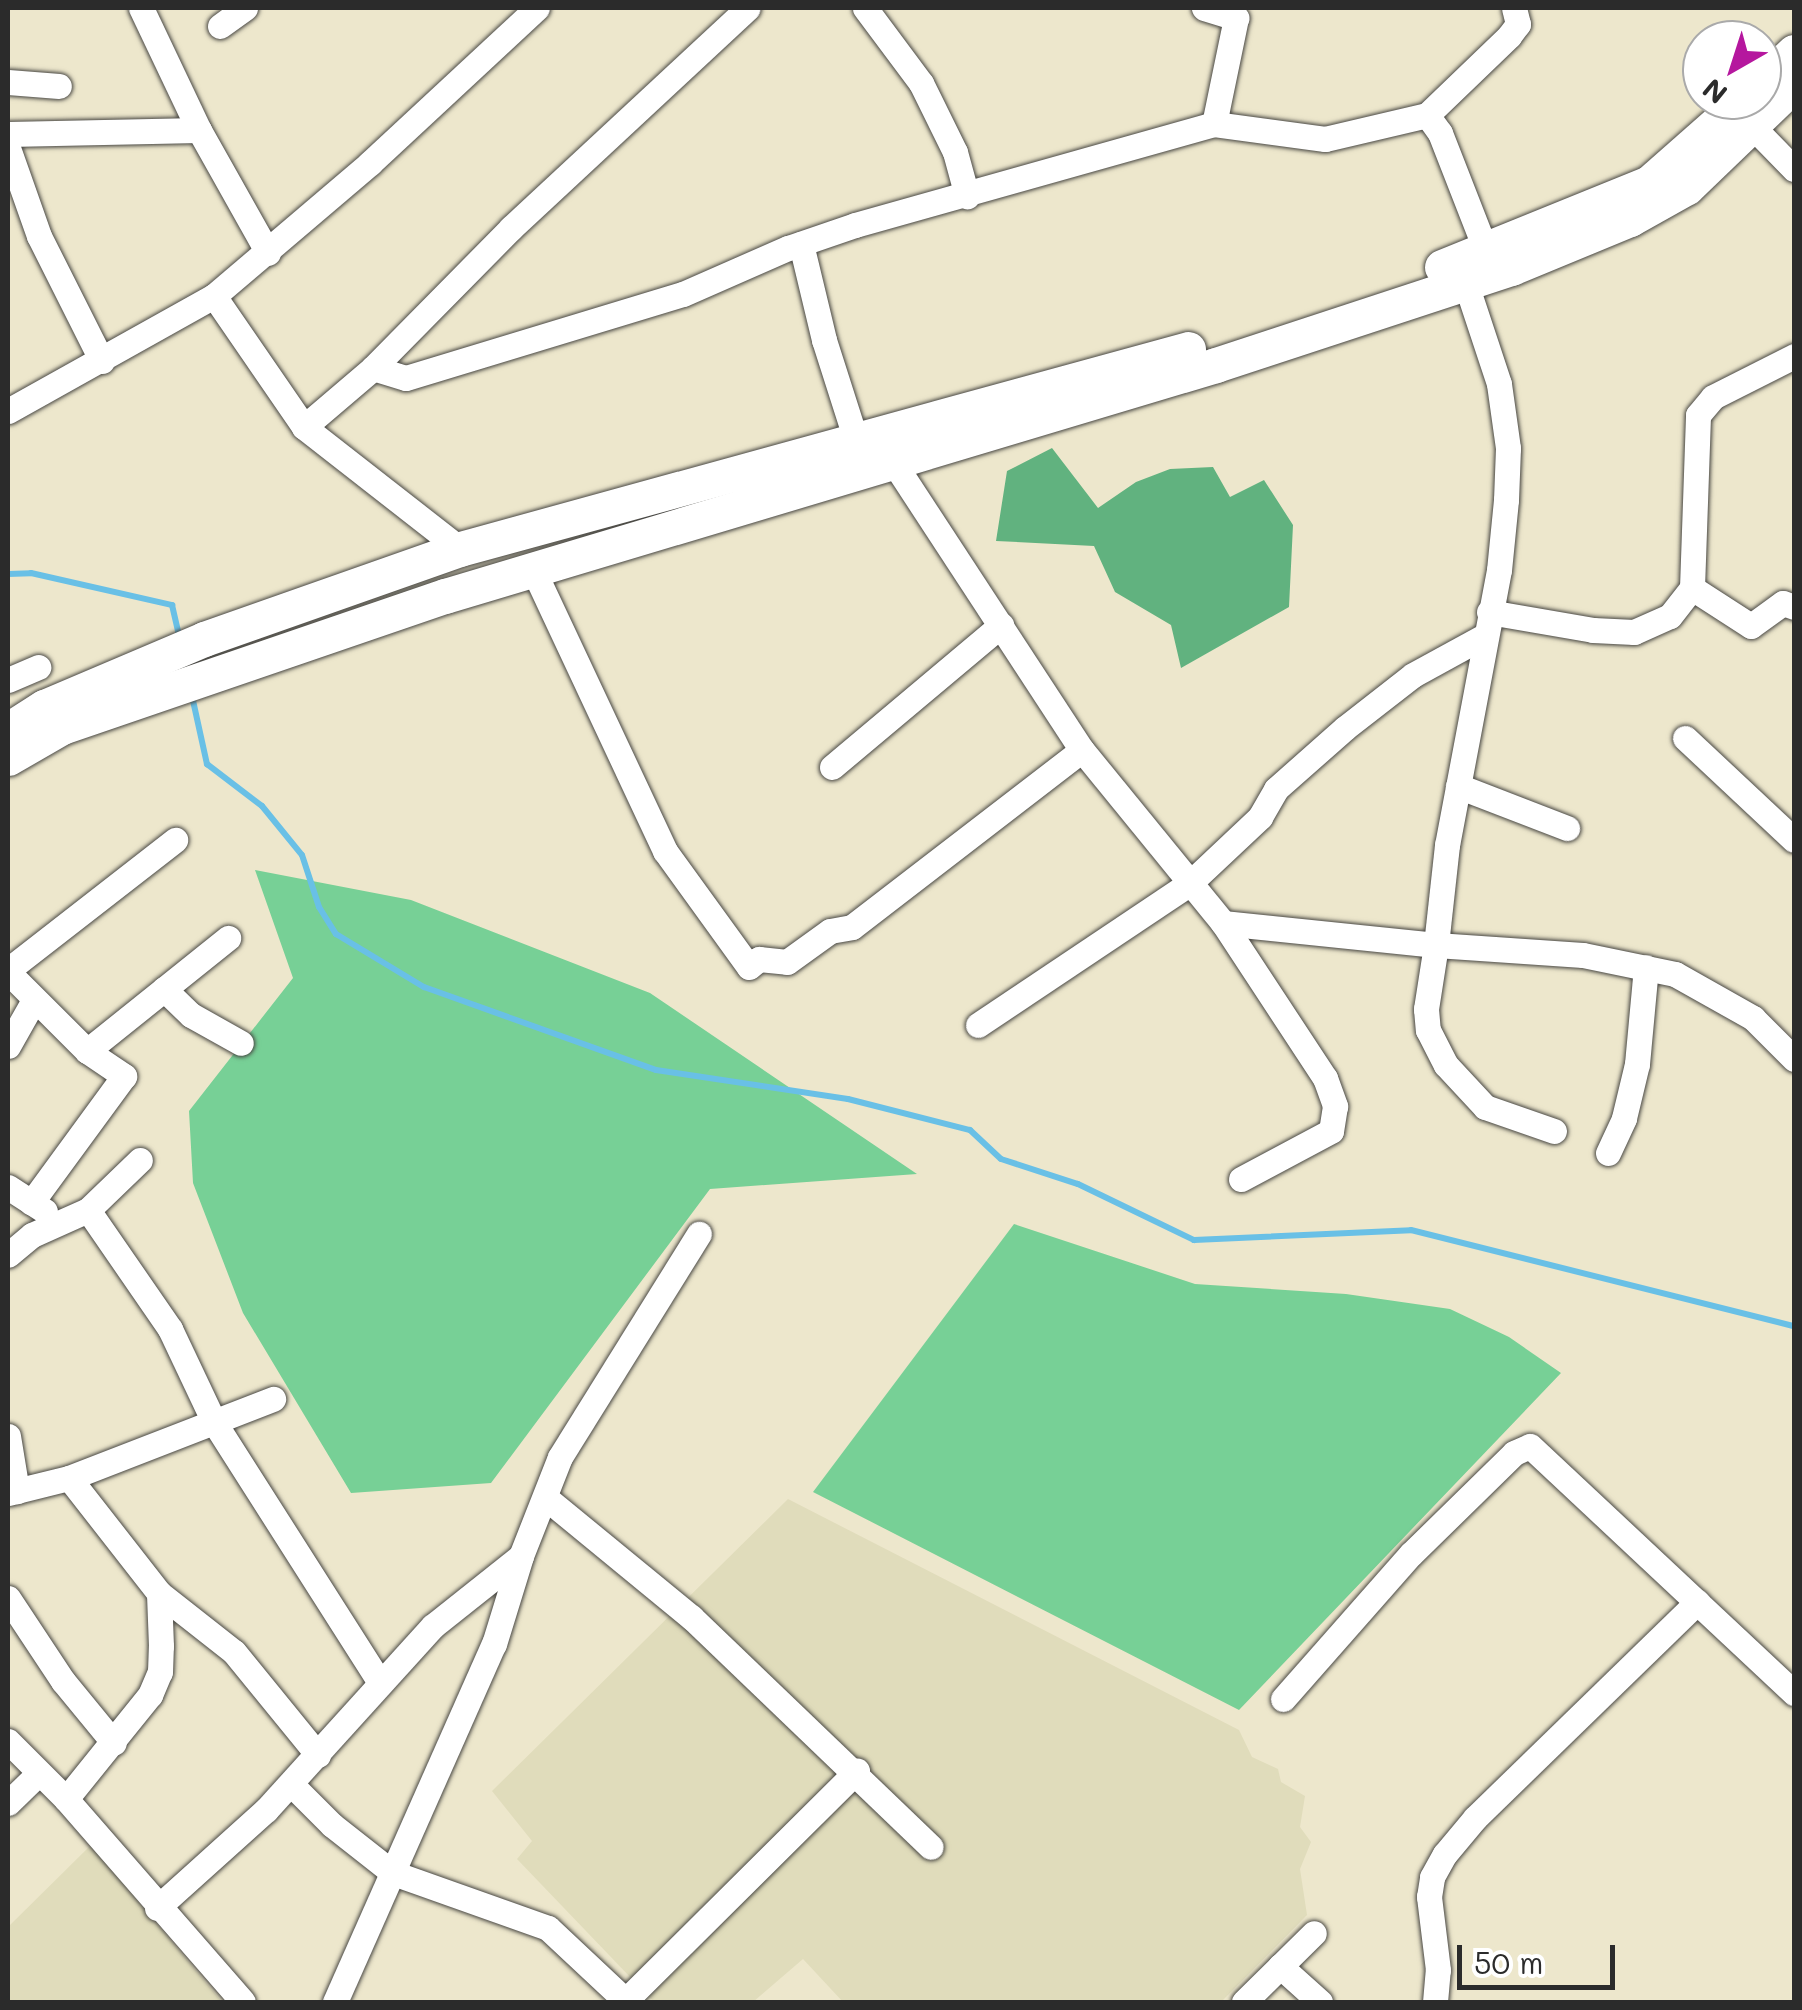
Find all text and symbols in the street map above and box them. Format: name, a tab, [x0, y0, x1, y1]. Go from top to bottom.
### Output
north arrow	[1682, 20, 1782, 120]
text: N	[1695, 71, 1734, 112]
scale bar	[1462, 1925, 1620, 1987]
text: 50 m	[1474, 1942, 1544, 1982]

